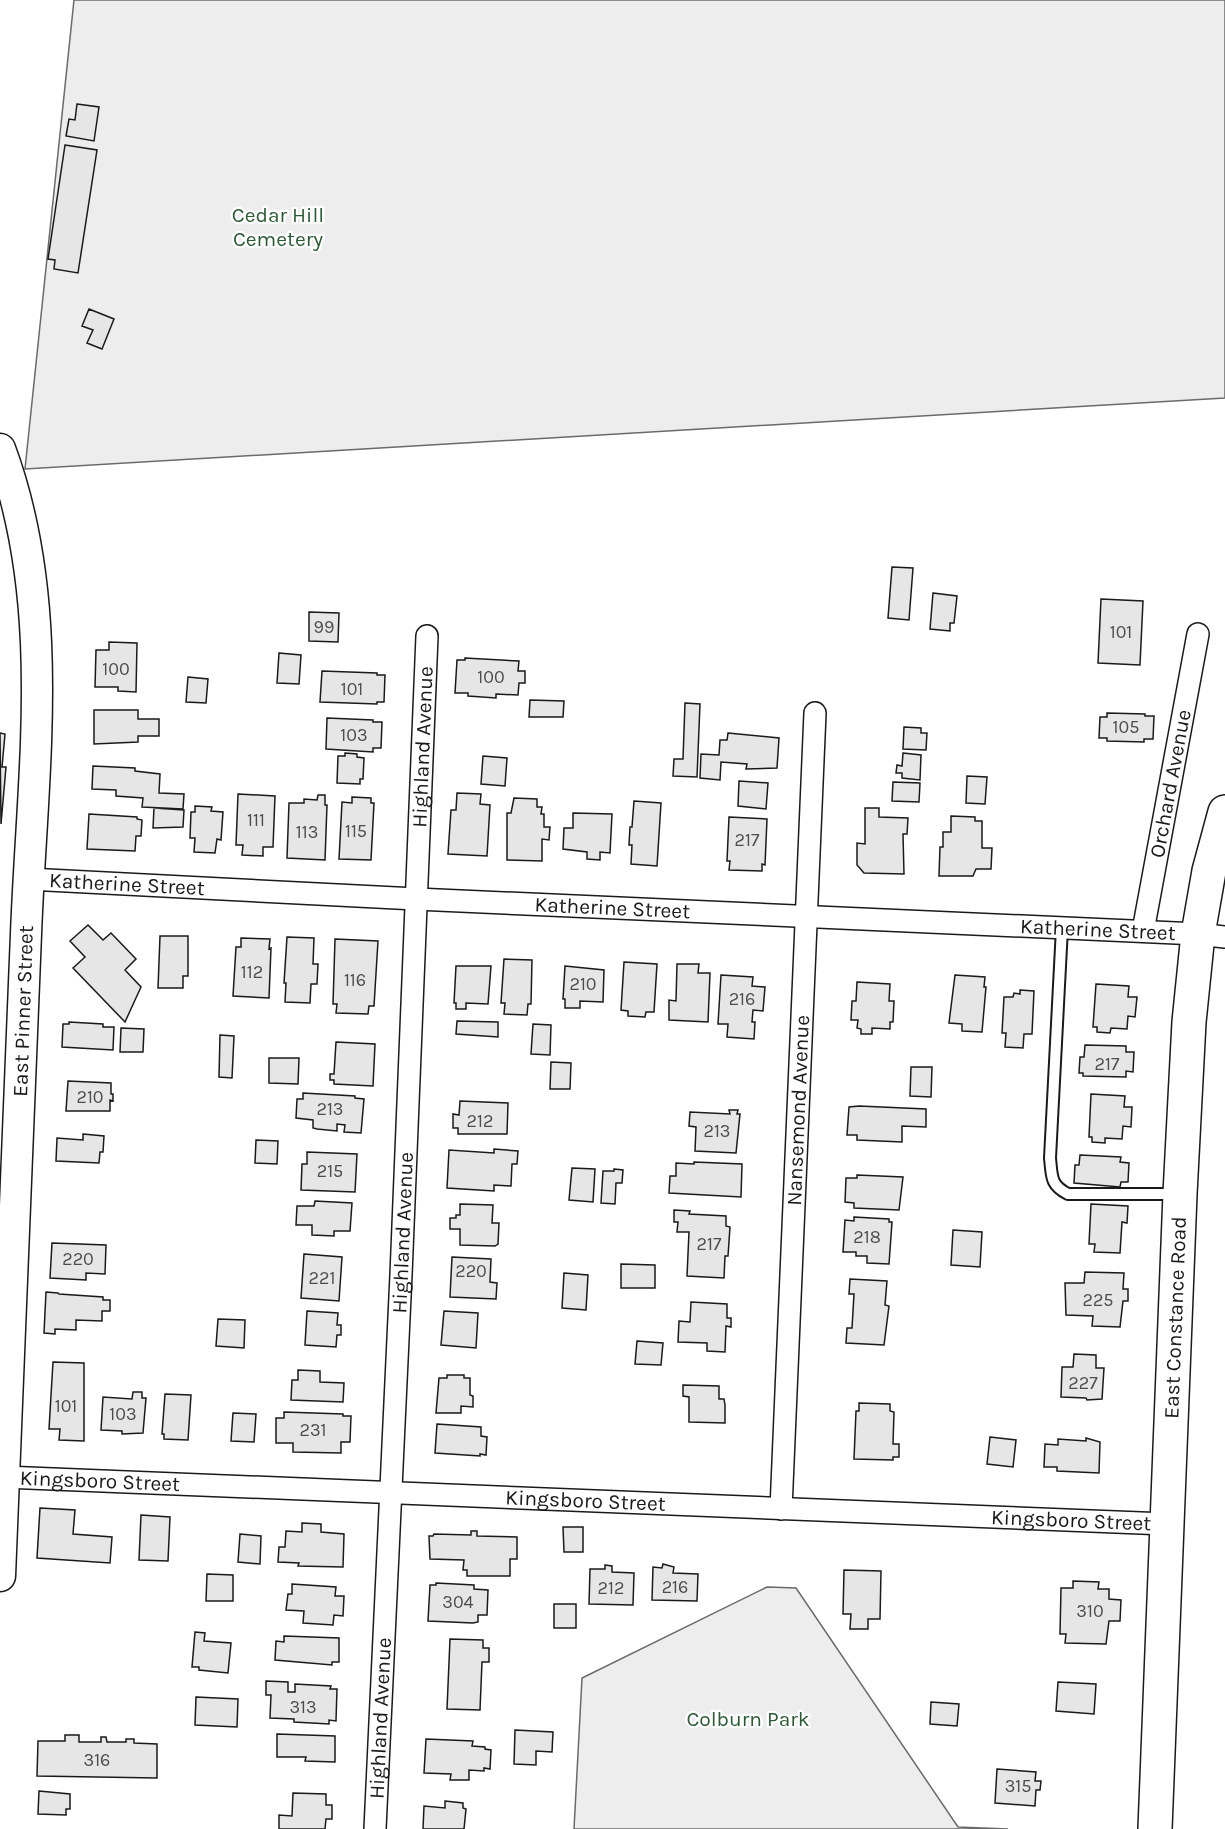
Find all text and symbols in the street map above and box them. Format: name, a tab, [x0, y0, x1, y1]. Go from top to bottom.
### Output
park label: Cedar Hill Cemetery	[232, 203, 324, 251]
house number: 99	[314, 616, 334, 638]
house number: 101	[1110, 621, 1132, 643]
house number: 100	[102, 658, 130, 680]
street label: Highland Avenue	[407, 666, 438, 828]
house number: 100	[477, 666, 505, 688]
house number: 101	[341, 678, 363, 700]
street label: Orchard Avenue	[1145, 707, 1196, 860]
house number: 105	[1113, 716, 1139, 738]
house number: 103	[340, 724, 368, 746]
house number: 111	[247, 809, 265, 831]
house number: 115	[345, 820, 367, 842]
house number: 113	[296, 821, 318, 843]
house number: 217	[735, 829, 760, 851]
street label: Katherine Street	[48, 868, 205, 900]
street label: Katherine Street	[534, 892, 691, 923]
street label: Katherine Street	[1019, 914, 1176, 945]
street label: East Pinner Street	[8, 925, 38, 1097]
house number: 112	[241, 961, 263, 983]
house number: 116	[344, 969, 366, 991]
house number: 210	[569, 973, 597, 995]
house number: 216	[729, 988, 755, 1010]
street label: Nansemond Avenue	[782, 1014, 814, 1206]
house number: 217	[1095, 1053, 1120, 1075]
house number: 210	[76, 1086, 104, 1108]
house number: 213	[316, 1098, 344, 1120]
house number: 212	[467, 1110, 493, 1132]
house number: 213	[703, 1120, 731, 1142]
street label: Highland Avenue	[387, 1151, 418, 1314]
house number: 215	[317, 1160, 343, 1182]
street label: East Constance Road	[1159, 1216, 1191, 1419]
house number: 218	[853, 1226, 881, 1248]
house number: 217	[697, 1233, 722, 1255]
house number: 220	[62, 1248, 94, 1270]
house number: 220	[455, 1260, 487, 1282]
house number: 221	[309, 1267, 335, 1289]
house number: 225	[1082, 1289, 1114, 1311]
house number: 227	[1068, 1372, 1098, 1394]
house number: 101	[55, 1395, 77, 1417]
house number: 103	[109, 1403, 137, 1425]
house number: 231	[299, 1419, 327, 1441]
street label: Kingsboro Street	[19, 1466, 181, 1496]
street label: Kingsboro Street	[505, 1485, 666, 1516]
street label: Kingsboro Street	[991, 1505, 1152, 1535]
house number: 216	[662, 1576, 688, 1598]
house number: 212	[598, 1577, 624, 1599]
house number: 304	[442, 1591, 474, 1613]
house number: 310	[1076, 1600, 1104, 1622]
street label: Highland Avenue	[364, 1637, 396, 1799]
house number: 313	[289, 1696, 317, 1718]
park label: Colburn Park	[686, 1707, 810, 1731]
house number: 316	[84, 1749, 110, 1771]
house number: 315	[1005, 1775, 1031, 1797]

